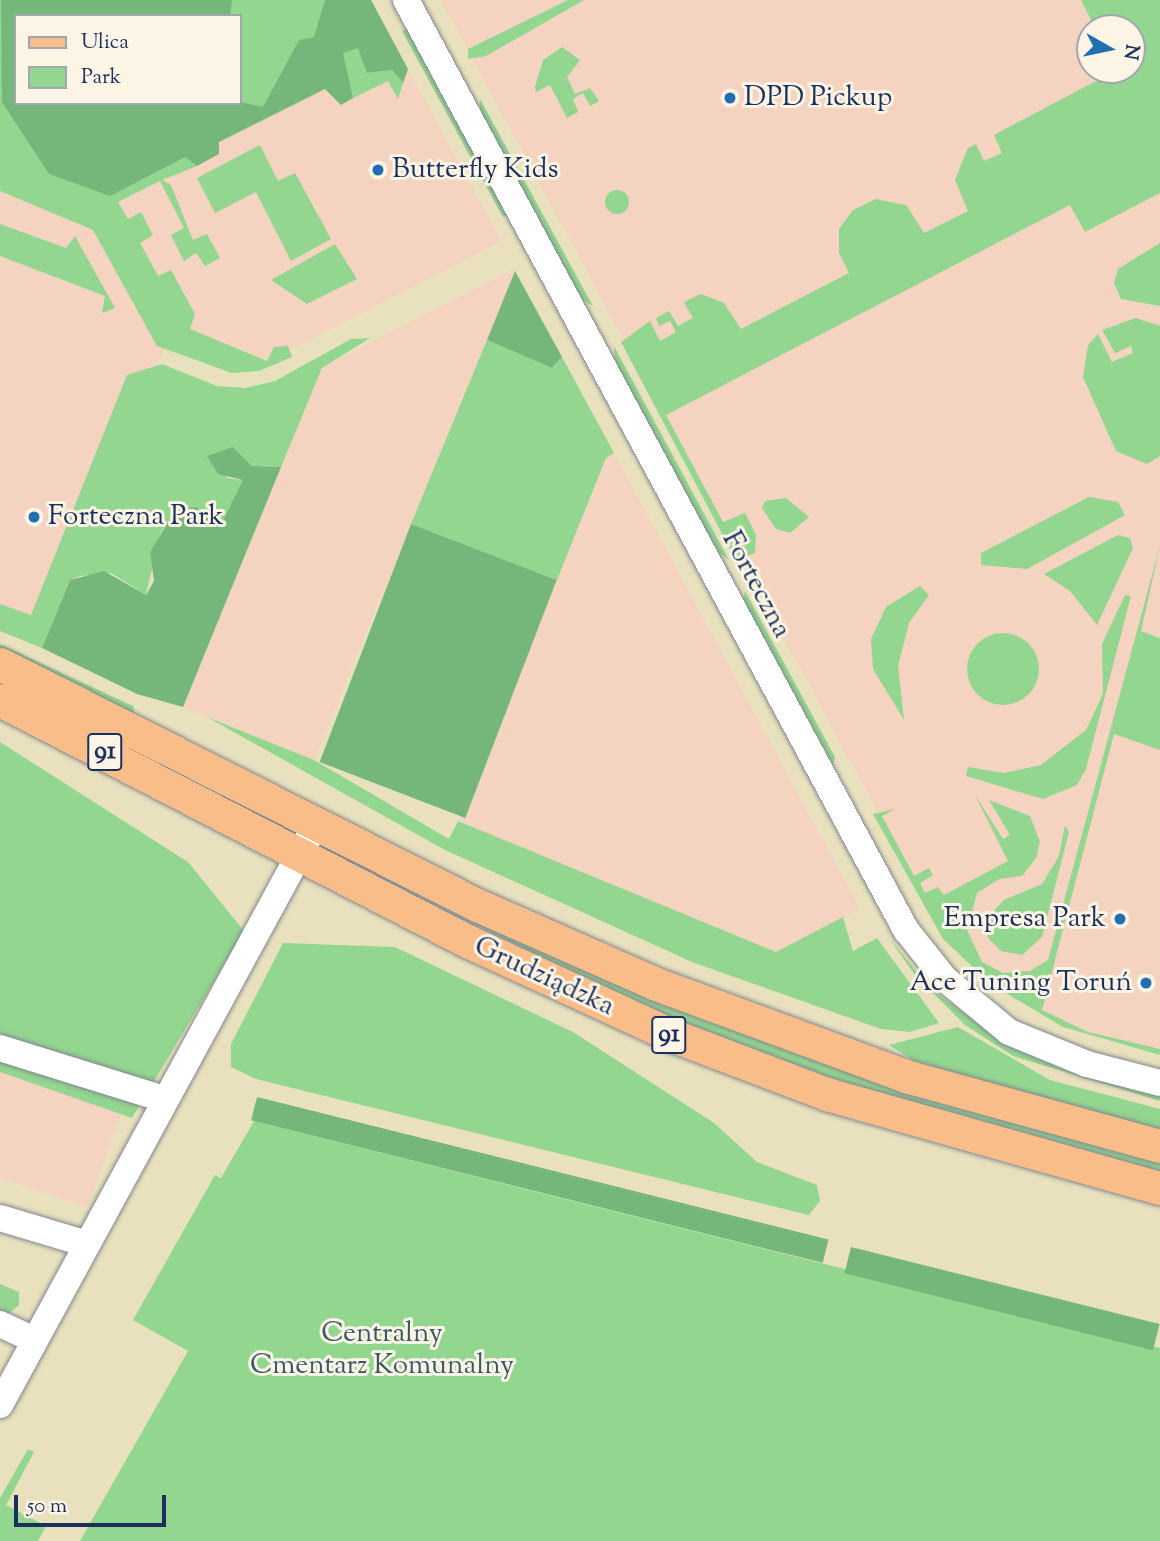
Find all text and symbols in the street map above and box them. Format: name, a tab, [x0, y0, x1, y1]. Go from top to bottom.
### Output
legend	[14, 14, 242, 105]
north arrow	[1076, 14, 1146, 84]
text: Ulica	[81, 28, 129, 58]
text: N	[1116, 42, 1145, 62]
text: Park	[81, 63, 121, 93]
place label: DPD Pickup	[744, 81, 892, 115]
marker: DPD Pickup	[722, 90, 738, 106]
place label: Butterfly Kids	[392, 153, 558, 187]
marker: Butterfly Kids	[370, 162, 386, 178]
place label: Forteczna Park	[48, 500, 224, 534]
marker: Forteczna Park	[26, 509, 42, 525]
street label: Forteczna	[714, 526, 798, 644]
road number: 91	[86, 730, 124, 774]
place label: Empresa Park	[944, 902, 1106, 936]
marker: Empresa Park	[1112, 911, 1128, 927]
street label: Grudziądzka	[468, 930, 620, 1024]
place label: Ace Tuning Toruń	[910, 966, 1132, 1000]
marker: Ace Tuning Toruń	[1138, 975, 1154, 991]
road number: 91	[650, 1012, 688, 1058]
park label: Centralny Cmentarz Komunalny	[250, 1317, 514, 1383]
scale bar	[18, 1482, 170, 1526]
text: 50 m	[27, 1492, 67, 1522]

